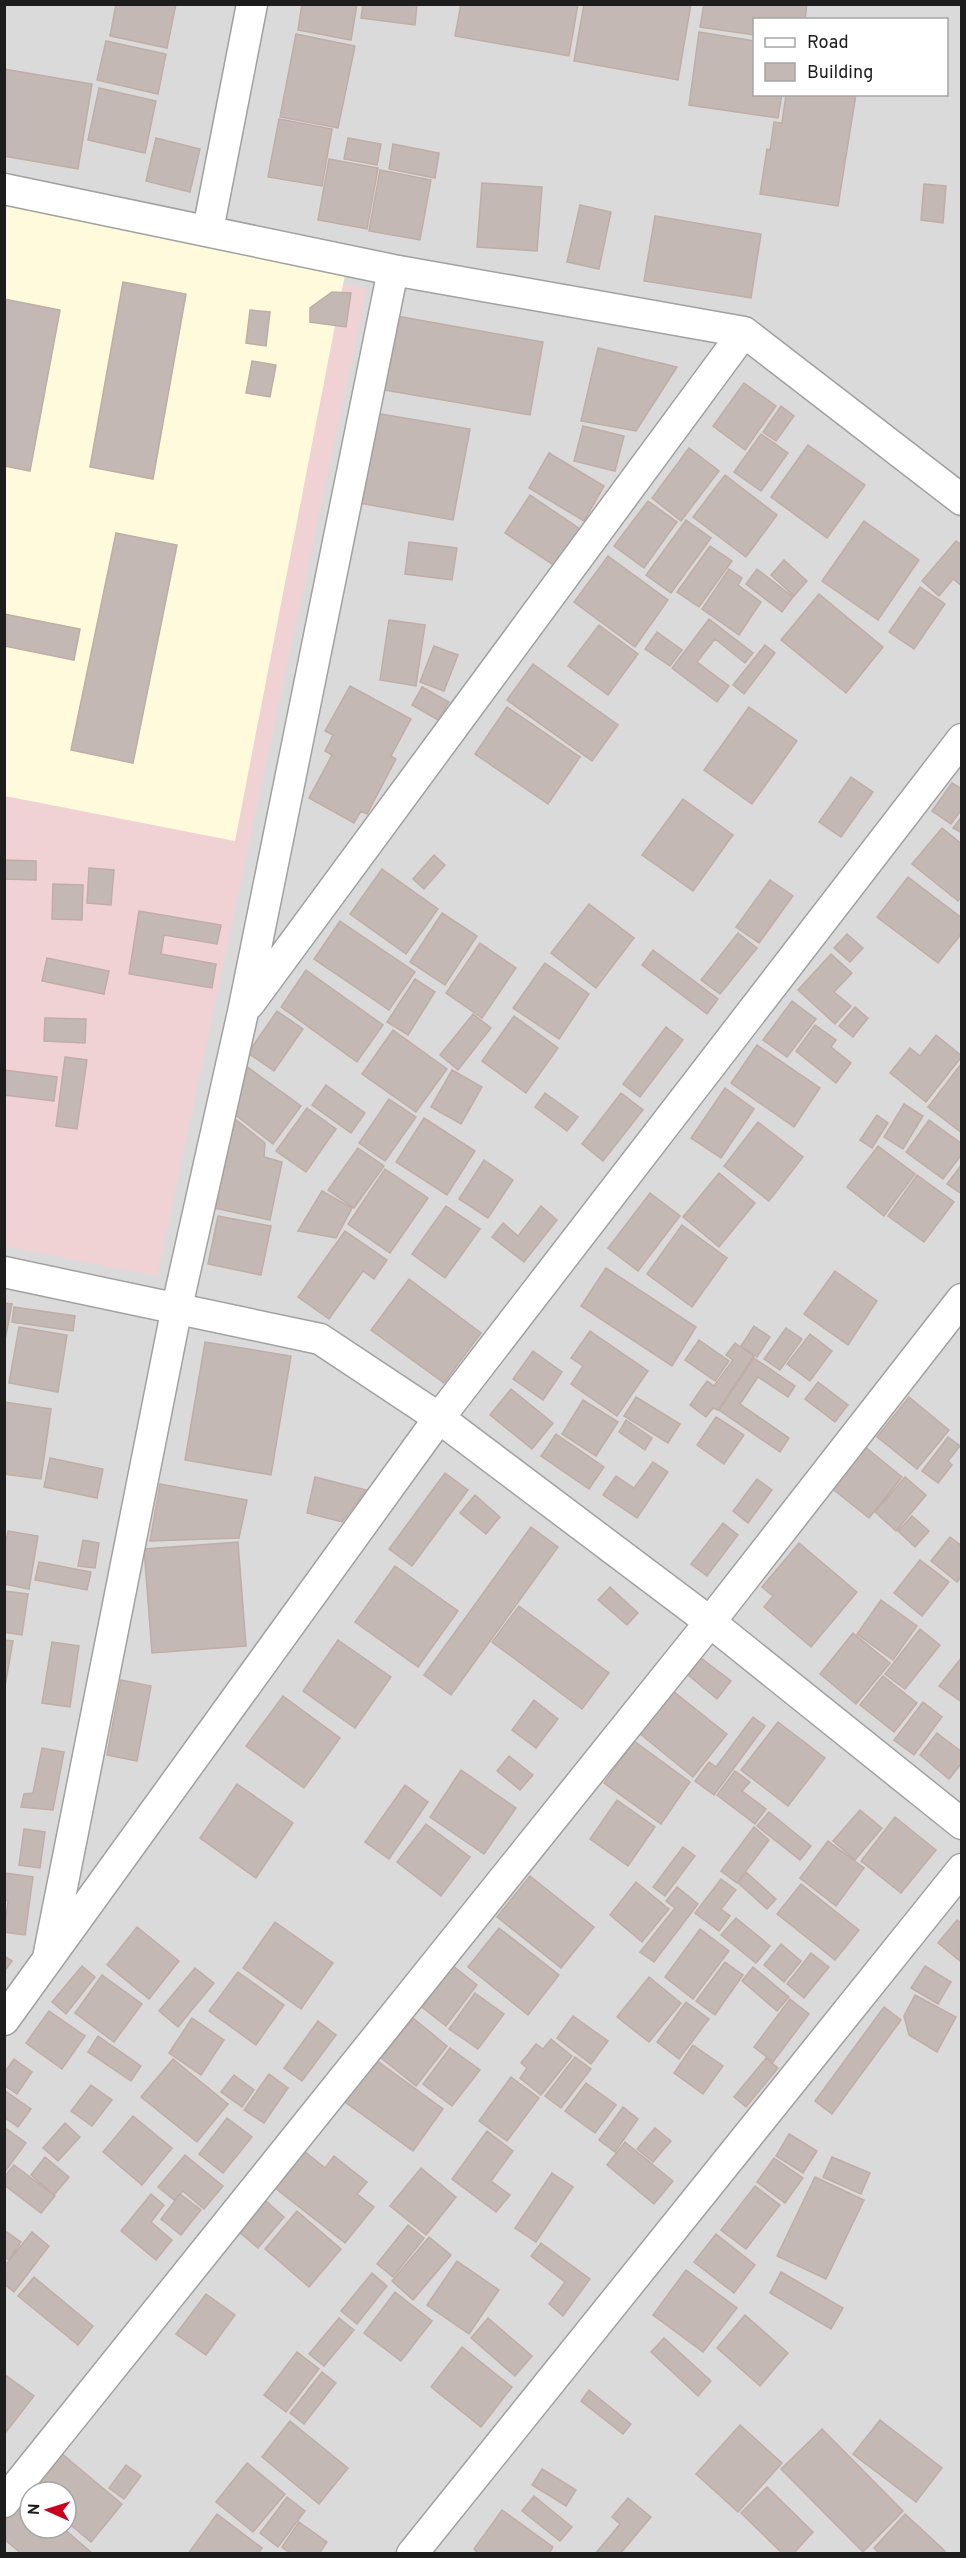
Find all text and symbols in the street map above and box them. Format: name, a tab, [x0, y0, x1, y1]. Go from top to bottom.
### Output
legend	[753, 18, 948, 96]
text: Road	[807, 32, 849, 55]
text: Building	[807, 62, 873, 85]
north arrow	[18, 2480, 78, 2540]
text: N	[25, 2503, 45, 2516]

